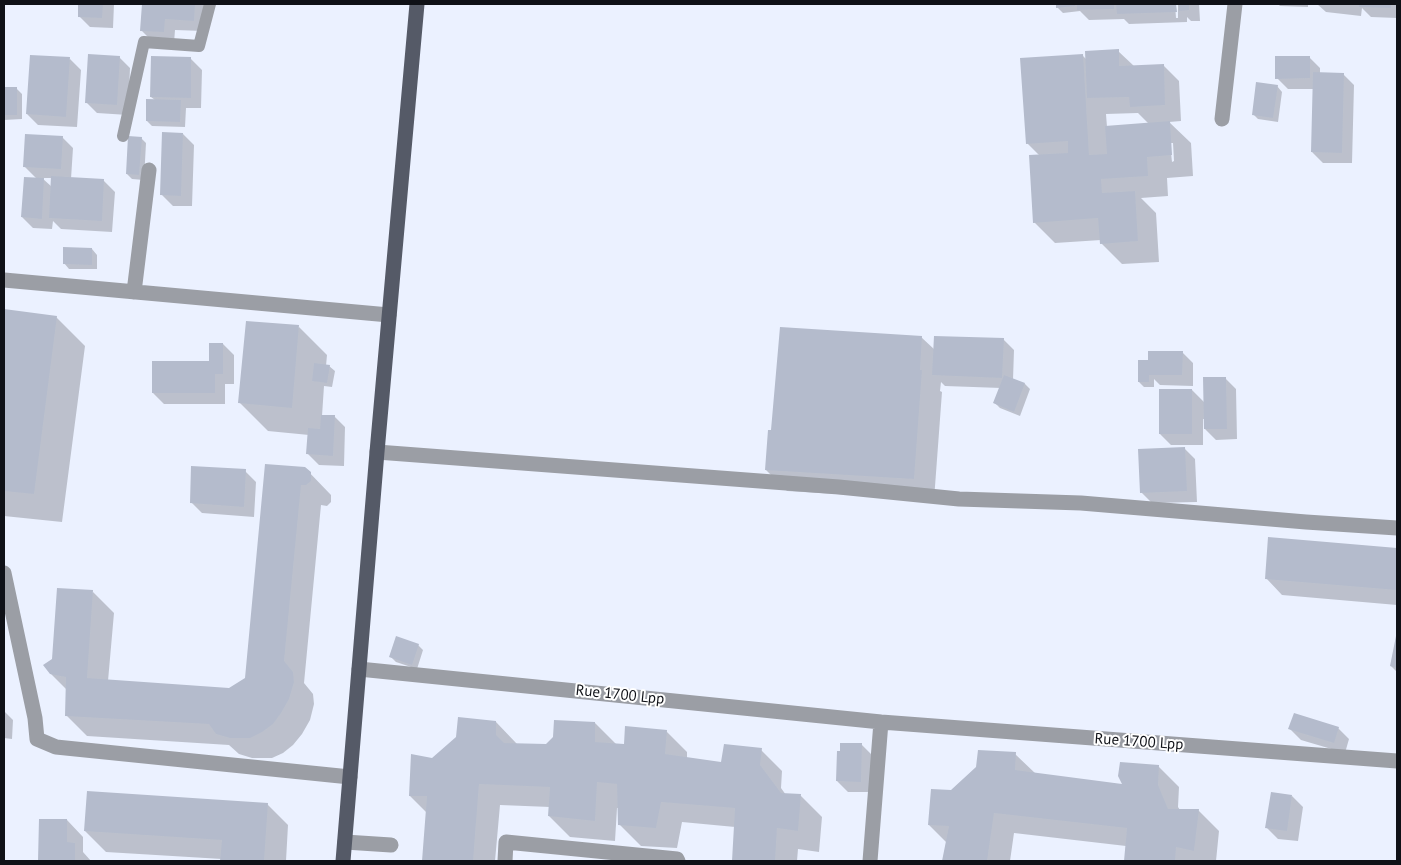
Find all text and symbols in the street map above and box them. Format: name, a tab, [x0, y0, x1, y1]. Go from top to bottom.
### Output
street label: Rue 1700 Lpp	[575, 681, 665, 709]
street label: Rue 1700 Lpp	[1094, 730, 1184, 754]

